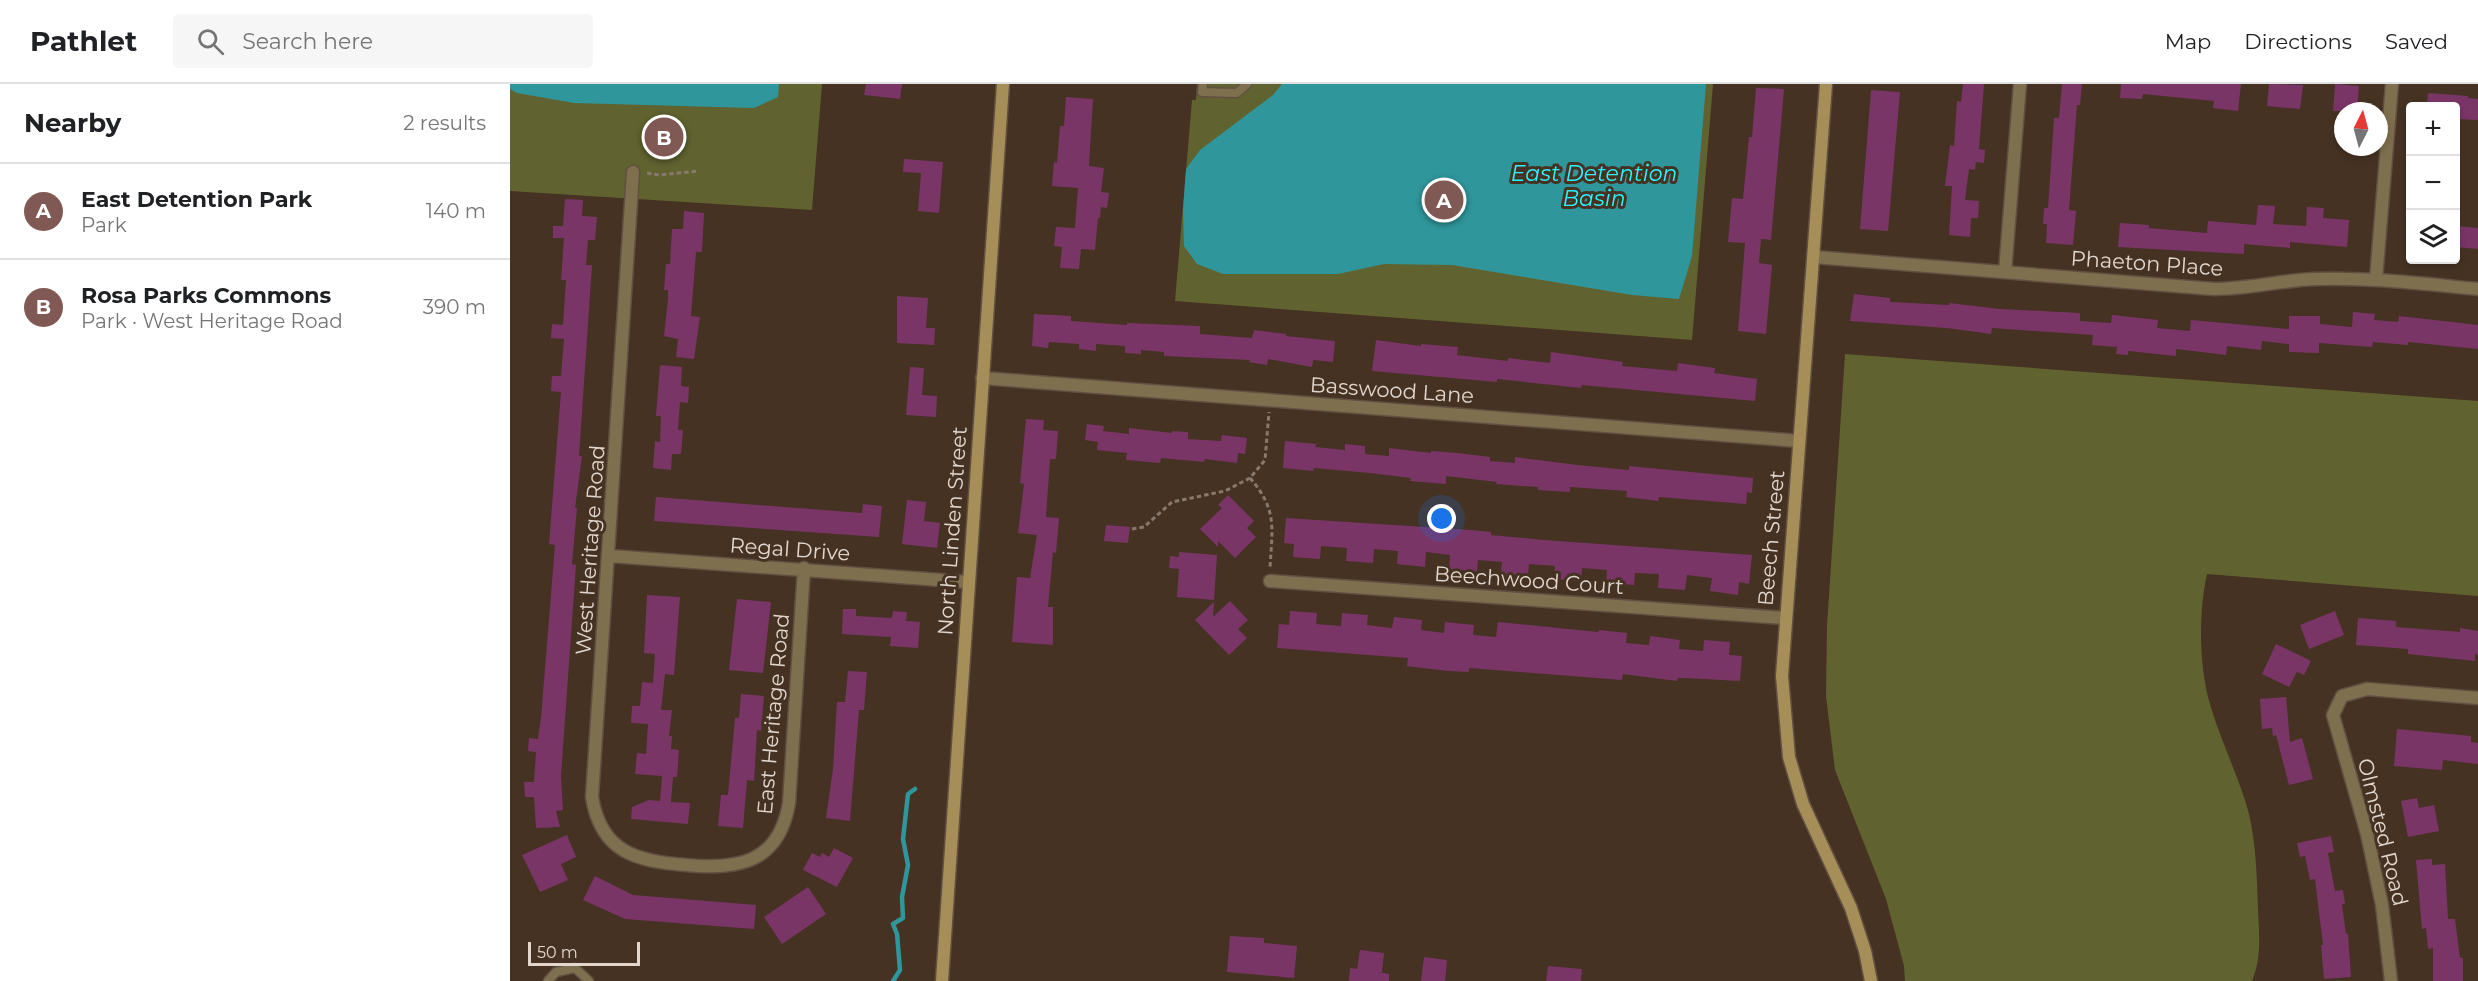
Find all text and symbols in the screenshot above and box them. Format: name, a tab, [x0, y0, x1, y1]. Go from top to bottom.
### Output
search box	[173, 14, 593, 68]
text: Pathlet	[30, 24, 137, 58]
icon: search	[194, 25, 227, 58]
text: Search here	[242, 28, 373, 55]
text: Map	[2165, 29, 2211, 54]
text: Directions	[2244, 29, 2352, 54]
text: Saved	[2385, 29, 2448, 54]
north arrow	[2334, 102, 2388, 156]
map controls	[2406, 102, 2460, 264]
button: +	[2406, 102, 2460, 156]
text: Nearby	[24, 107, 121, 139]
text: 2 results	[403, 111, 486, 135]
pin: B	[644, 115, 684, 160]
button: −	[2406, 156, 2460, 210]
water label: East Detention Basin	[1511, 160, 1677, 212]
pin: A	[1424, 178, 1464, 222]
text: East Detention Park	[81, 186, 312, 213]
text: A	[36, 199, 51, 223]
text: 140 m	[426, 199, 486, 223]
button: layers	[2406, 210, 2460, 264]
text: Park	[81, 213, 127, 237]
street label: Phaeton Place	[2070, 245, 2224, 281]
text: Rosa Parks Commons	[81, 282, 331, 309]
text: B	[36, 295, 51, 319]
text: 390 m	[423, 295, 486, 319]
text: Park · West Heritage Road	[81, 309, 343, 333]
street label: Basswood Lane	[1309, 372, 1475, 408]
street label: North Linden Street	[932, 426, 972, 636]
street label: West Heritage Road	[570, 444, 610, 656]
street label: Beech Street	[1753, 469, 1789, 607]
your location	[1427, 504, 1456, 533]
street label: Regal Drive	[729, 532, 851, 566]
street label: Beechwood Court	[1433, 561, 1625, 599]
street label: East Heritage Road	[752, 612, 794, 816]
street label: Olmsted Road	[2353, 756, 2413, 908]
scale bar	[528, 939, 640, 966]
text: 50 m	[537, 943, 578, 962]

